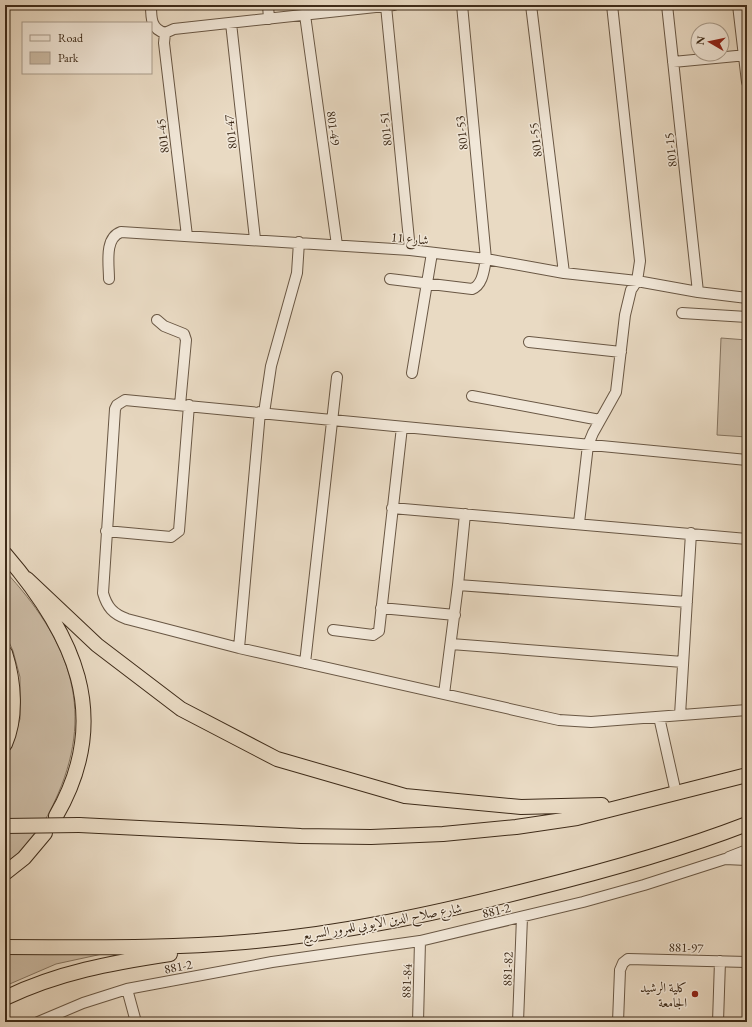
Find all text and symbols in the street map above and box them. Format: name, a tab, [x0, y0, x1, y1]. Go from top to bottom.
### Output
legend	[22, 22, 152, 74]
north arrow	[690, 22, 730, 62]
text: Road	[58, 30, 84, 46]
text: N	[693, 35, 708, 46]
text: Park	[58, 50, 79, 66]
street label: 801-49	[323, 110, 344, 147]
street label: 801-51	[375, 111, 396, 147]
street label: 801-47	[220, 113, 241, 150]
street label: 801-53	[451, 115, 472, 151]
street label: 801-45	[152, 118, 173, 154]
street label: 801-55	[525, 122, 546, 158]
street label: 801-15	[660, 132, 681, 168]
street label: شارع 11	[390, 228, 429, 252]
street label: شارع صلاح الدين الايوبي للمرور السريع	[301, 899, 464, 948]
street label: 881-2	[480, 899, 513, 922]
street label: 881-97	[668, 938, 704, 957]
street label: 881-82	[498, 951, 517, 987]
street label: 881-2	[162, 955, 194, 978]
street label: 881-84	[397, 963, 416, 999]
place label: كلية الرشيد الجامعة	[640, 979, 687, 1011]
marker: كلية الرشيد الجامعة	[690, 989, 700, 999]

